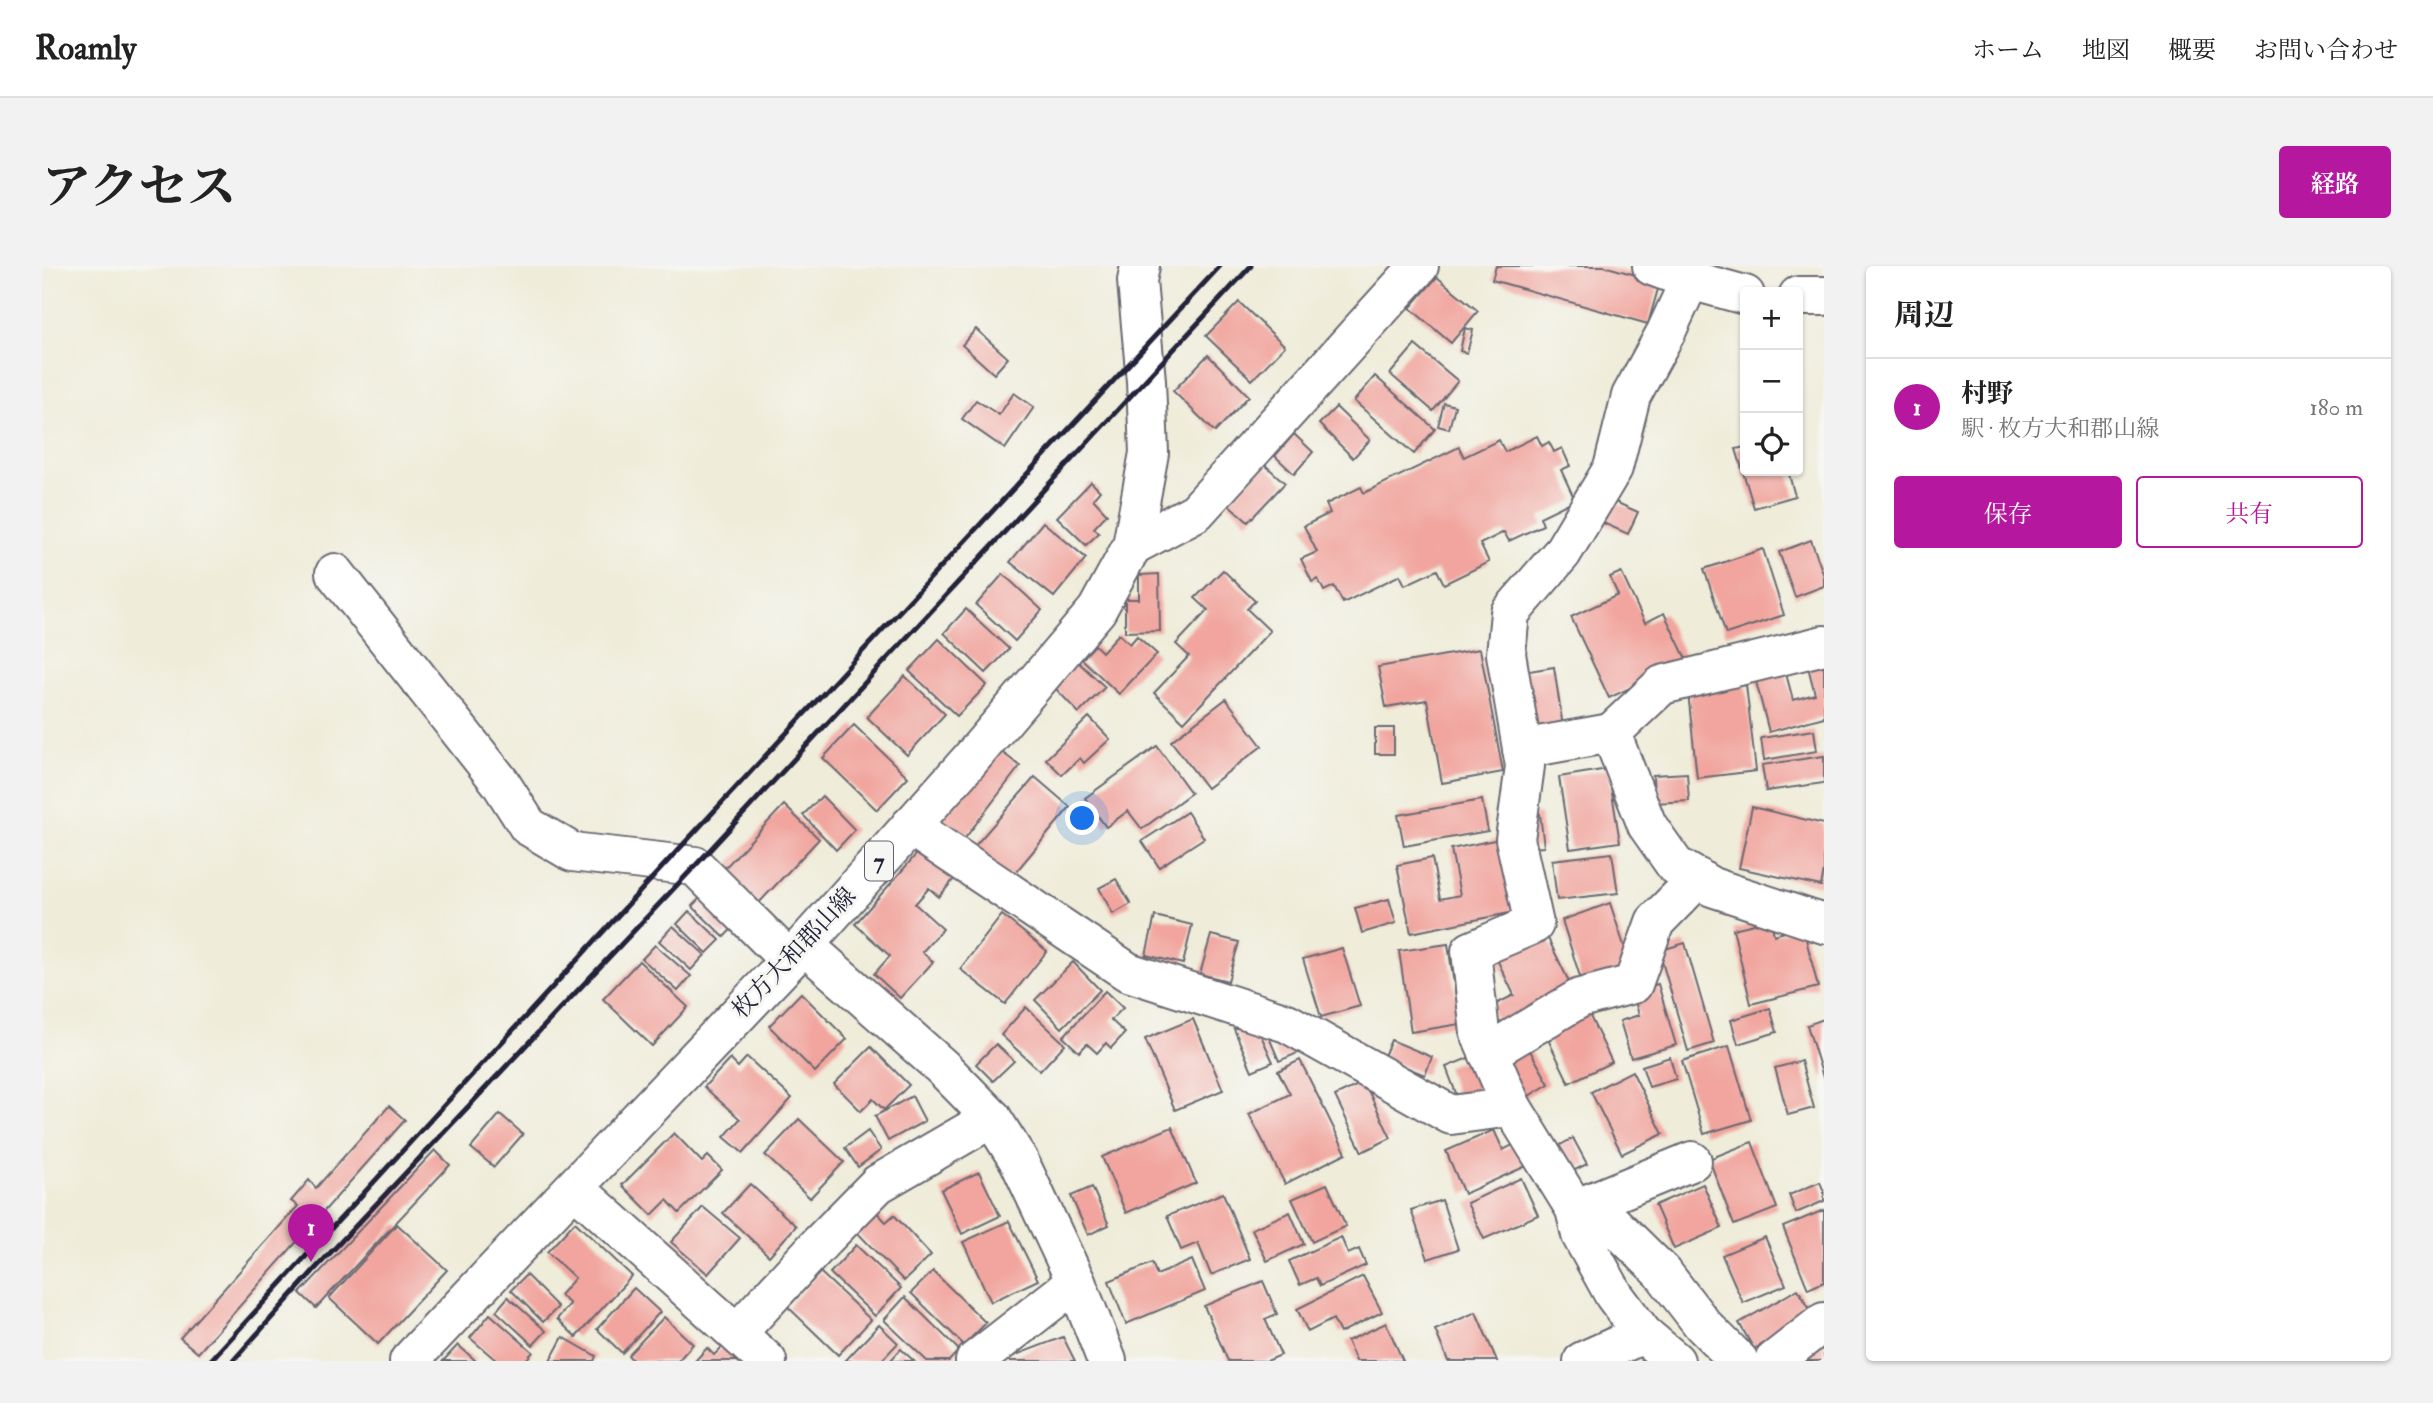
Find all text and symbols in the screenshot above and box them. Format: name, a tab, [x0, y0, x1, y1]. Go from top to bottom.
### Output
text: Roamly	[35, 28, 136, 69]
text: ホーム	[1972, 35, 2044, 66]
text: 地図	[2082, 35, 2130, 66]
text: 概要	[2168, 35, 2216, 66]
text: お問い合わせ	[2254, 35, 2398, 66]
button: 経路	[2279, 146, 2391, 218]
text: アクセス	[42, 157, 237, 218]
map controls	[1740, 287, 1803, 476]
button: +	[1740, 287, 1803, 350]
text: 周辺	[1894, 297, 1954, 334]
button: −	[1740, 350, 1803, 413]
text: 村野	[1961, 378, 2013, 410]
text: 1	[1913, 393, 1921, 422]
text: 180 m	[2310, 393, 2363, 422]
button: locate	[1740, 413, 1803, 476]
text: 駅 · 枚方大和郡山線	[1961, 414, 2159, 443]
button: 保存	[1894, 476, 2122, 548]
button: 共有	[2136, 476, 2363, 548]
your location	[1065, 801, 1099, 835]
road number: 7	[865, 842, 893, 880]
street label: 枚方大和郡山線	[725, 881, 863, 1025]
pin: 1	[288, 1204, 334, 1262]

